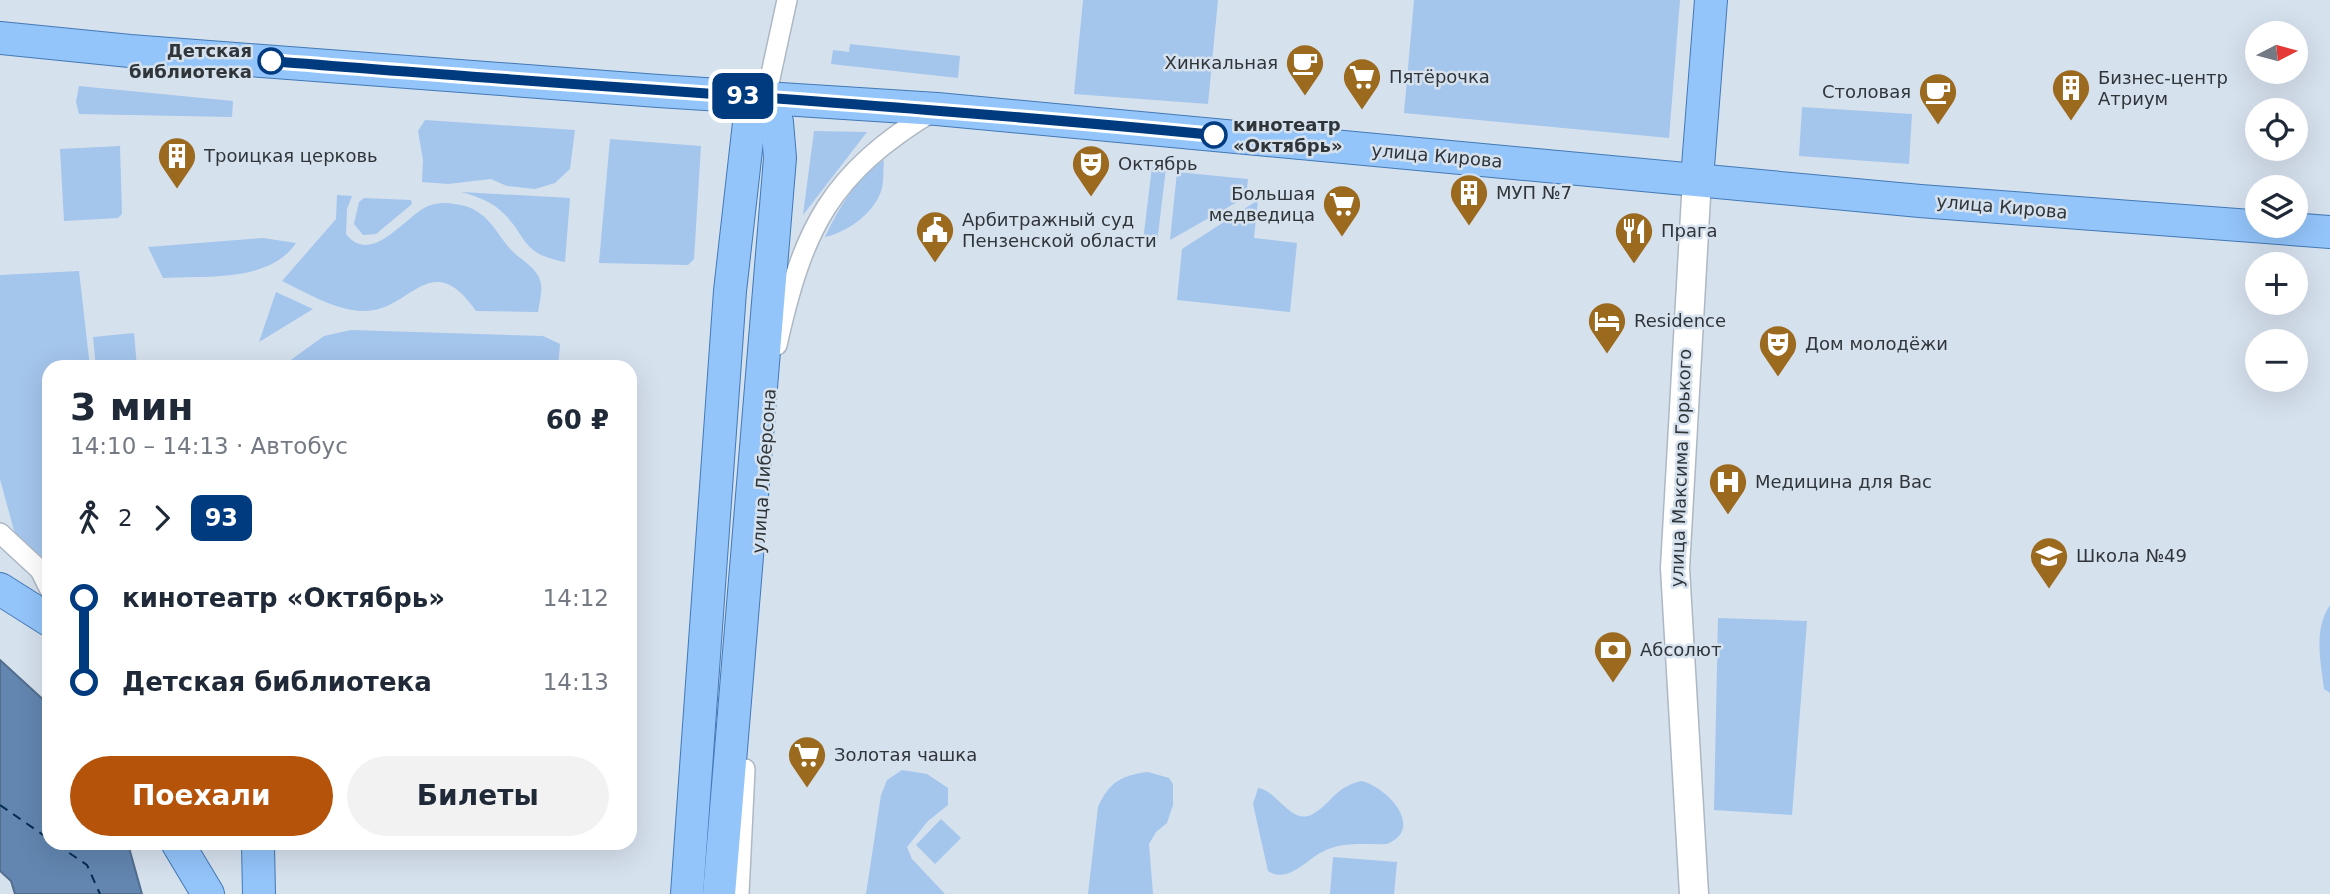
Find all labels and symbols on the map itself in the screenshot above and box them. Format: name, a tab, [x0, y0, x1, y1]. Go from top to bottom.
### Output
north arrow	[2245, 21, 2308, 84]
place label: Детская библиотека	[129, 40, 252, 82]
cafe icon: Хинкальная	[1284, 42, 1326, 97]
marker: Детская библиотека	[258, 48, 284, 74]
place label: Хинкальная	[1165, 52, 1278, 73]
supermarket icon: Пятёрочка	[1341, 56, 1383, 111]
place label: Пятёрочка	[1389, 66, 1490, 87]
building icon: Бизнес-центр Атриум	[2050, 67, 2092, 122]
place label: Бизнес-центр Атриум	[2098, 67, 2228, 109]
cafe icon: Столовая	[1917, 71, 1959, 126]
line badge: 93	[712, 73, 774, 119]
place label: Столовая	[1822, 81, 1911, 102]
place label: кинотеатр «Октябрь»	[1233, 114, 1343, 156]
marker: кинотеатр «Октябрь»	[1201, 122, 1227, 148]
building icon: Троицкая церковь	[156, 135, 198, 190]
street label: улица Кирова	[1371, 139, 1503, 172]
theatre icon: Октябрь	[1070, 143, 1112, 198]
place label: Троицкая церковь	[203, 145, 378, 166]
place label: Октябрь	[1118, 153, 1198, 174]
building icon: МУП №7	[1448, 172, 1490, 227]
place label: МУП №7	[1496, 182, 1572, 203]
place label: Большая медведица	[1209, 183, 1315, 225]
supermarket icon: Большая медведица	[1321, 183, 1363, 238]
street label: улица Кирова	[1936, 190, 2068, 223]
public building icon: Арбитражный суд Пензенской области	[914, 209, 956, 264]
place label: Арбитражный суд Пензенской области	[962, 209, 1157, 251]
restaurant icon: Прага	[1613, 210, 1655, 265]
place label: Прага	[1661, 220, 1717, 241]
hotel icon: Residence	[1586, 300, 1628, 355]
place label: Residence	[1634, 310, 1726, 331]
theatre icon: Дом молодёжи	[1757, 323, 1799, 378]
place label: Дом молодёжи	[1805, 333, 1948, 354]
street label: улица Максима Горького	[1666, 348, 1695, 588]
street label: улица Либерсона	[747, 388, 780, 554]
hospital icon: Медицина для Вас	[1707, 461, 1749, 516]
place label: Медицина для Вас	[1755, 471, 1932, 492]
school or university icon: Школа №49	[2028, 535, 2070, 590]
place label: Школа №49	[2076, 545, 2187, 566]
bank icon: Абсолют	[1592, 629, 1634, 684]
place label: Абсолют	[1640, 639, 1721, 660]
supermarket icon: Золотая чашка	[786, 734, 828, 789]
place label: Золотая чашка	[834, 744, 977, 765]

